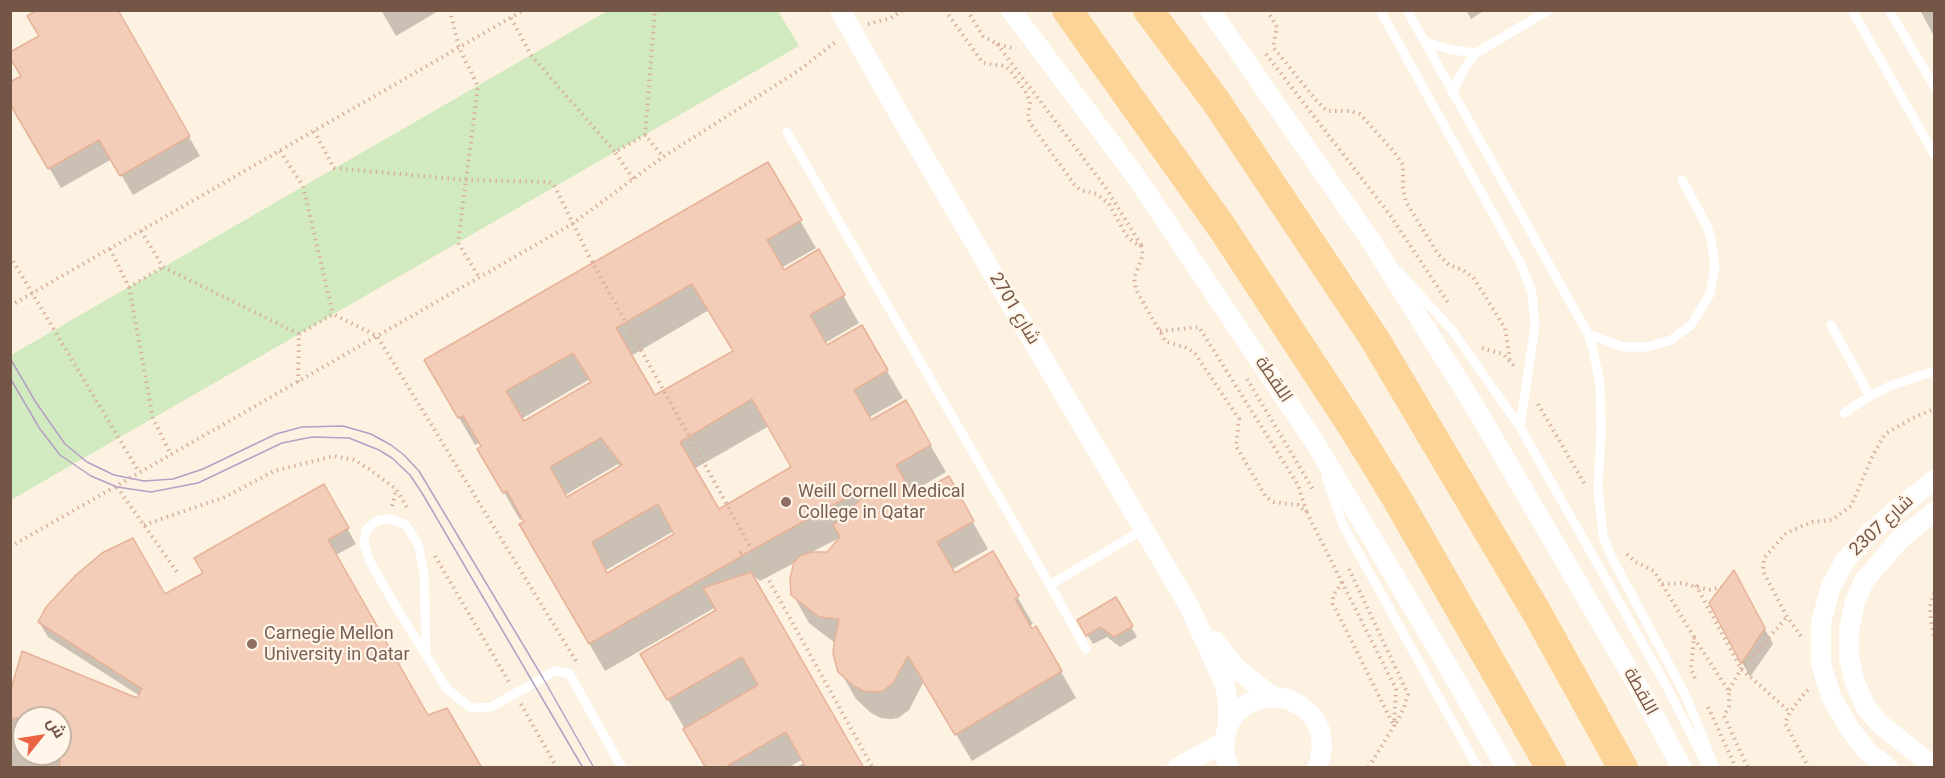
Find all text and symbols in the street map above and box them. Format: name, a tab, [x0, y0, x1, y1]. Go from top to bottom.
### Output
street label: شارع 2701	[984, 269, 1044, 349]
street label: اللقطة	[1250, 353, 1296, 407]
place label: Weill Cornell Medical College in Qatar	[798, 481, 965, 524]
street label: شارع 2307	[1845, 491, 1919, 561]
marker: Weill Cornell Medical College in Qatar	[779, 495, 793, 509]
place label: Carnegie Mellon University in Qatar	[264, 623, 410, 666]
marker: Carnegie Mellon University in Qatar	[245, 637, 259, 651]
street label: اللقطة	[1618, 665, 1662, 719]
north arrow	[12, 706, 72, 766]
text: ش	[43, 714, 70, 741]

